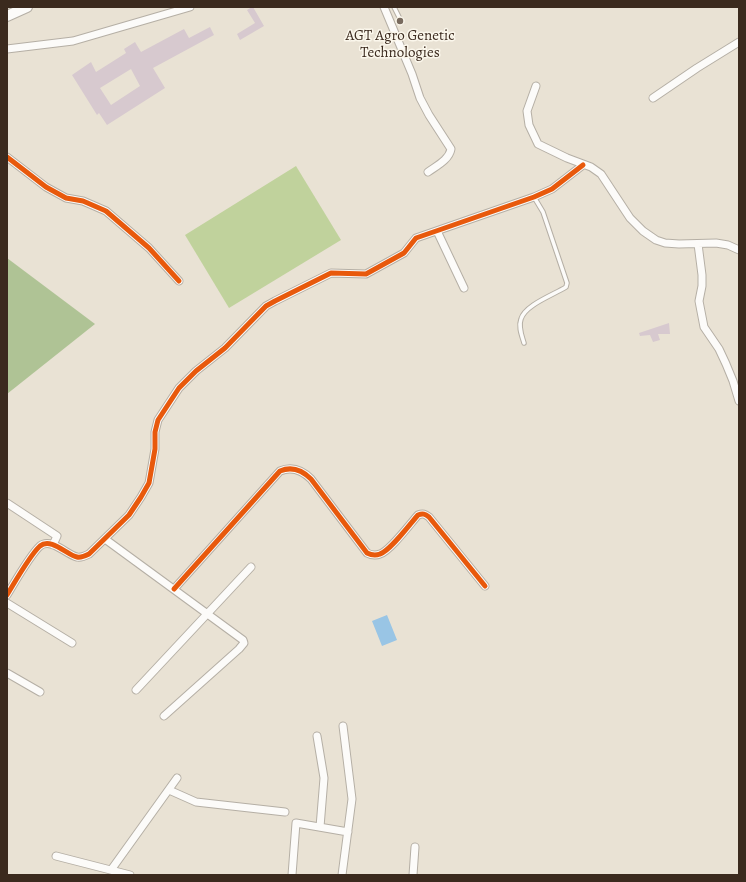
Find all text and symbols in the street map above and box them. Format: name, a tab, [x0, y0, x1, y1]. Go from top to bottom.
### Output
marker: AGT Agro Genetic Technologies	[395, 16, 405, 26]
place label: AGT Agro Genetic Technologies	[346, 27, 454, 62]

